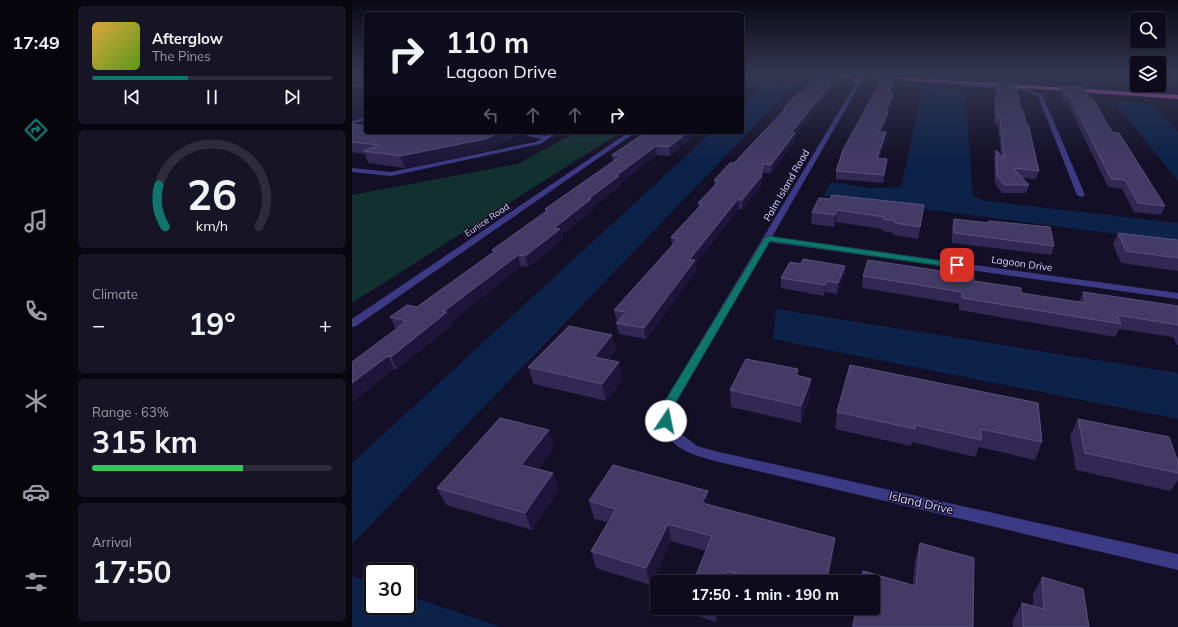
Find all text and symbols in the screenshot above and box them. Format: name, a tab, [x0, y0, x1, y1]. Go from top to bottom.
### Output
map controls	[1130, 12, 1166, 92]
button: search	[1130, 12, 1166, 48]
text: 110 m	[446, 25, 529, 60]
icon: right	[380, 28, 432, 80]
text: Afterglow	[152, 29, 223, 48]
text: 17:49	[12, 31, 60, 54]
text: The Pines	[152, 48, 211, 64]
button: layers	[1130, 56, 1166, 92]
text: Lagoon Drive	[446, 60, 557, 83]
icon: previous	[121, 86, 143, 108]
icon: pause	[201, 86, 223, 108]
icon: next	[281, 86, 303, 108]
icon: left	[480, 104, 502, 126]
icon: ahead	[522, 104, 544, 126]
icon: ahead	[564, 104, 586, 126]
icon: right	[606, 104, 628, 126]
icon: directions	[22, 116, 50, 144]
street label: Palm Island Road	[761, 147, 812, 224]
text: 26	[187, 168, 237, 220]
street label: Eunice Road	[462, 201, 511, 239]
icon: music	[22, 207, 50, 235]
text: km/h	[196, 217, 228, 235]
pin	[940, 248, 974, 282]
street label: Lagoon Drive	[991, 253, 1053, 274]
icon: arrive	[946, 254, 968, 276]
text: Climate	[92, 286, 138, 302]
icon: phone	[22, 297, 50, 325]
text: 19°	[188, 305, 236, 343]
text: −	[92, 311, 105, 339]
text: +	[319, 311, 332, 339]
icon: climate	[22, 387, 50, 415]
position arrow	[645, 400, 687, 442]
text: Range · 63%	[92, 404, 169, 420]
text: 315 km	[92, 423, 198, 461]
icon: car	[22, 478, 50, 506]
street label: Island Drive	[888, 488, 955, 517]
text: Arrival	[92, 534, 132, 550]
text: 17:50	[92, 553, 171, 591]
speed limit sign: 30	[364, 563, 416, 615]
icon: filters	[22, 568, 50, 596]
text: 17:50 · 1 min · 190 m	[691, 585, 839, 604]

